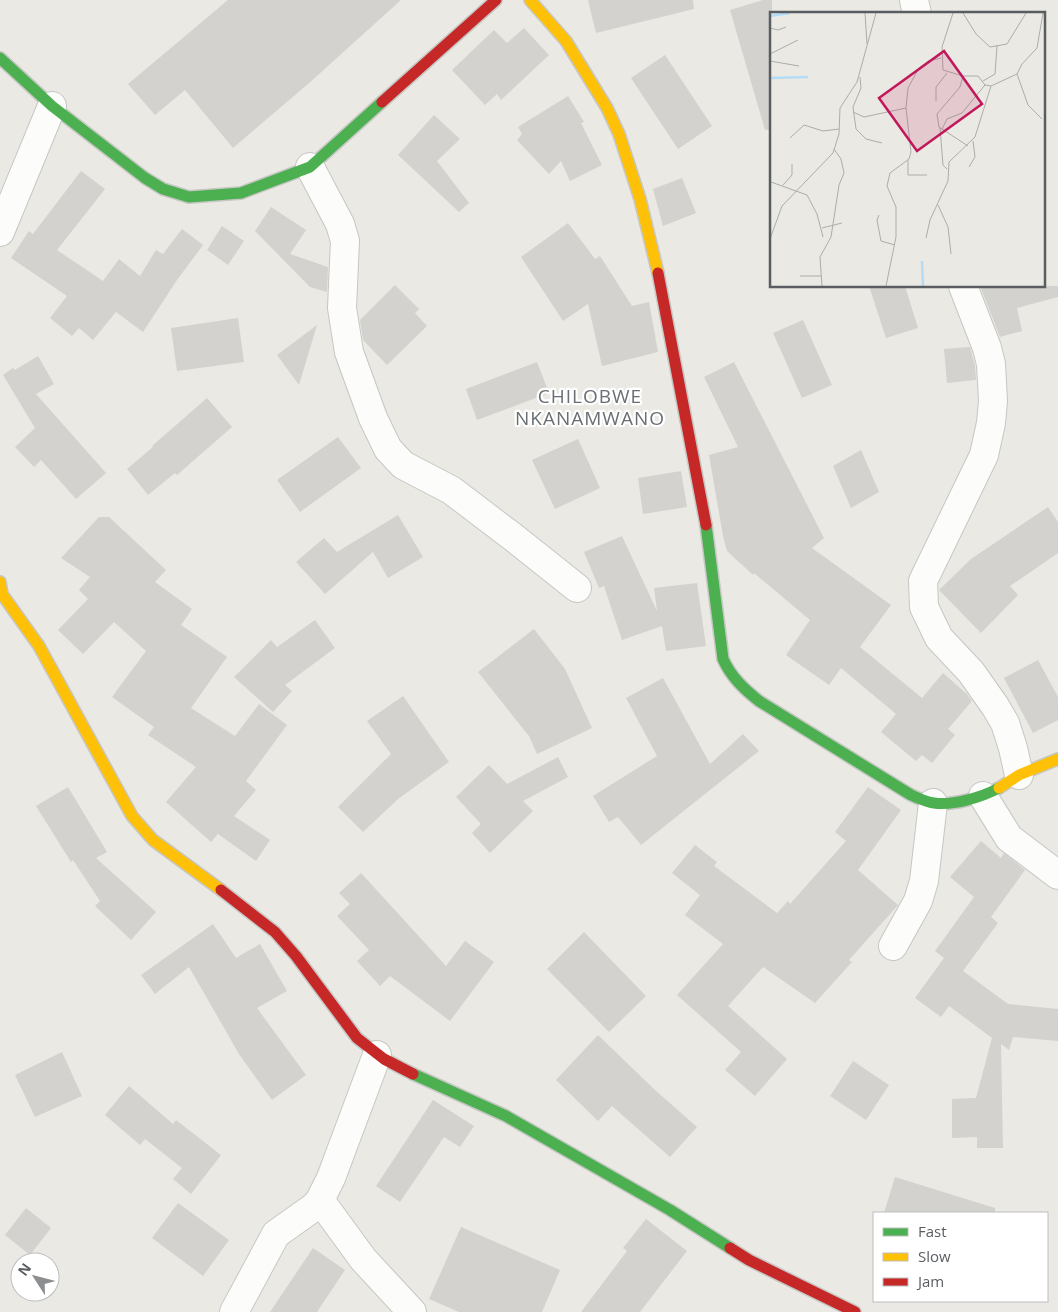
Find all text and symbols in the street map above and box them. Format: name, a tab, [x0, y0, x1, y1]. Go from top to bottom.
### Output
inset map	[770, 12, 1046, 288]
district label: CHILOBWE NKANAMWANO	[515, 383, 665, 431]
legend	[873, 1212, 1048, 1302]
text: Fast	[918, 1221, 947, 1241]
text: Slow	[918, 1246, 951, 1266]
north arrow	[10, 1252, 60, 1302]
text: N	[13, 1259, 35, 1279]
text: Jam	[916, 1271, 944, 1291]

